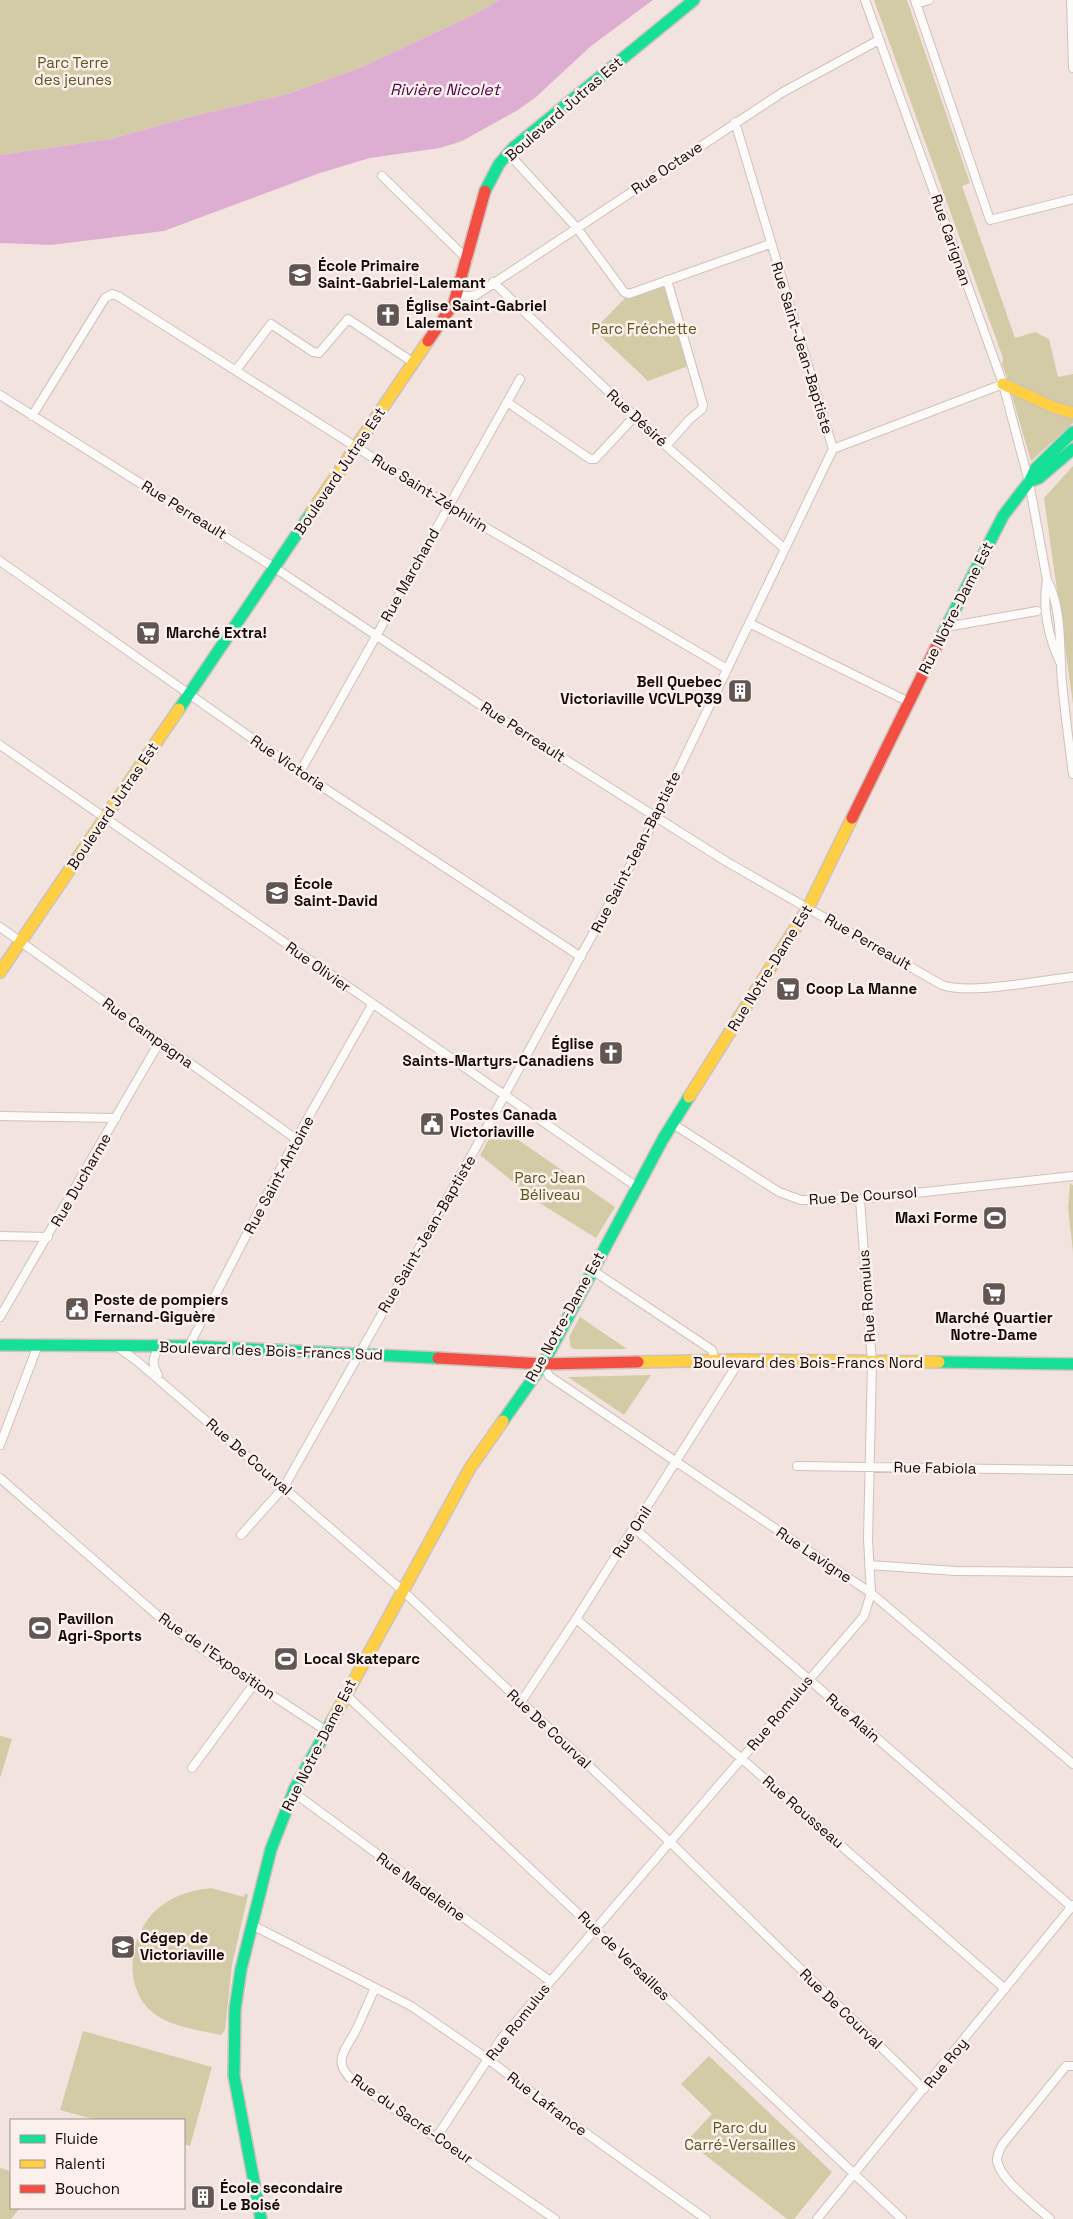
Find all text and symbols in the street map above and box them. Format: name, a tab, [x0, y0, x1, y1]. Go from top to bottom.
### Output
street label: Boulevard Jutras Est	[501, 52, 626, 165]
park label: Parc Terre des jeunes	[34, 53, 112, 89]
water label: Rivière Nicolet	[390, 79, 502, 100]
street label: Rue Octave	[627, 137, 706, 198]
street label: Rue Carignan	[927, 192, 976, 288]
place label: École Primaire Saint-Gabriel-Lalemant	[318, 256, 486, 292]
street label: Rue Saint-Jean-Baptiste	[767, 259, 838, 436]
school or university icon: École Primaire Saint-Gabriel-Lalemant	[287, 262, 313, 288]
place label: Église Saint-Gabriel Lalemant	[406, 296, 547, 332]
church icon: Église Saint-Gabriel Lalemant	[375, 302, 401, 328]
park label: Parc Fréchette	[591, 319, 697, 338]
street label: Rue Désiré	[603, 385, 672, 451]
street label: Boulevard Jutras Est	[290, 403, 389, 538]
street label: Rue Saint-Zéphirin	[369, 449, 492, 536]
street label: Rue Perreault	[138, 476, 231, 543]
street label: Rue Marchand	[376, 525, 443, 625]
street label: Rue Notre-Dame Est	[914, 539, 997, 677]
supermarket icon: Marché Extra!	[135, 620, 161, 646]
place label: Marché Extra!	[166, 623, 267, 642]
place label: Bell Quebec Victoriaville VCVLPQ39	[560, 672, 722, 708]
building icon: Bell Quebec Victoriaville VCVLPQ39	[727, 678, 753, 704]
street label: Rue Perreault	[477, 697, 569, 766]
street label: Rue Victoria	[247, 730, 330, 795]
street label: Boulevard Jutras Est	[63, 738, 162, 873]
street label: Rue Saint-Jean-Baptiste	[586, 768, 685, 936]
place label: École Saint-David	[294, 874, 378, 910]
school or university icon: École Saint-David	[264, 880, 290, 906]
street label: Rue Notre-Dame Est	[723, 901, 816, 1035]
street label: Rue Perreault	[821, 909, 915, 974]
street label: Rue Olivier	[282, 937, 355, 996]
supermarket icon: Coop La Manne	[775, 976, 801, 1002]
place label: Coop La Manne	[806, 979, 917, 998]
street label: Rue Campagna	[99, 993, 198, 1072]
place label: Église Saints-Martyrs-Canadiens	[403, 1034, 594, 1070]
church icon: Église Saints-Martyrs-Canadiens	[598, 1040, 624, 1066]
place label: Postes Canada Victoriaville	[450, 1105, 557, 1141]
public building icon: Postes Canada Victoriaville	[419, 1111, 445, 1137]
street label: Rue Saint-Antoine	[239, 1112, 318, 1237]
street label: Rue Ducharme	[46, 1130, 115, 1230]
street label: Rue Saint-Jean-Baptiste	[374, 1151, 480, 1316]
park label: Parc Jean Béliveau	[515, 1168, 585, 1204]
street label: Rue De Coursol	[808, 1182, 918, 1209]
sports icon: Maxi Forme	[982, 1205, 1008, 1231]
place label: Maxi Forme	[895, 1208, 978, 1227]
street label: Rue Notre-Dame Est	[521, 1248, 608, 1385]
street label: Rue Romulus	[854, 1249, 879, 1343]
supermarket icon: Marché Quartier Notre-Dame	[981, 1281, 1007, 1307]
place label: Poste de pompiers Fernand-Giguère	[94, 1290, 228, 1326]
public building icon: Poste de pompiers Fernand-Giguère	[64, 1296, 90, 1322]
place label: Marché Quartier Notre-Dame	[935, 1308, 1053, 1344]
street label: Boulevard des Bois-Francs Sud	[159, 1337, 383, 1364]
street label: Boulevard des Bois-Francs Nord	[693, 1353, 923, 1372]
street label: Rue De Courval	[202, 1414, 296, 1499]
street label: Rue Fabiola	[893, 1457, 977, 1478]
street label: Rue Onil	[608, 1502, 655, 1561]
street label: Rue Lavigne	[773, 1522, 856, 1587]
street label: Rue de l'Exposition	[155, 1608, 279, 1703]
place label: Pavillon Agri-Sports	[58, 1609, 142, 1645]
sports icon: Pavillon Agri-Sports	[27, 1615, 53, 1641]
sports icon: Local Skateparc	[273, 1646, 299, 1672]
place label: Local Skateparc	[304, 1649, 420, 1668]
street label: Rue Romulus	[743, 1671, 817, 1754]
street label: Rue Notre-Dame Est	[277, 1676, 360, 1814]
street label: Rue De Courval	[503, 1685, 595, 1772]
street label: Rue Alain	[822, 1689, 884, 1746]
street label: Rue Rousseau	[759, 1771, 848, 1852]
street label: Rue Madeleine	[373, 1848, 470, 1925]
street label: Rue de Versailles	[574, 1907, 675, 2005]
place label: Cégep de Victoriaville	[140, 1928, 225, 1964]
school or university icon: Cégep de Victoriaville	[110, 1934, 136, 1960]
street label: Rue De Courval	[796, 1964, 887, 2053]
street label: Rue Romulus	[482, 1979, 554, 2064]
street label: Rue Roy	[920, 2034, 972, 2092]
street label: Rue Lafrance	[503, 2067, 591, 2140]
street label: Rue du Sacré-Coeur	[348, 2069, 477, 2168]
park label: Parc du Carré-Versailles	[684, 2118, 796, 2154]
legend	[10, 2119, 185, 2209]
text: Fluide	[55, 2129, 98, 2148]
text: Ralenti	[55, 2154, 105, 2173]
place label: École secondaire Le Boisé	[220, 2178, 343, 2214]
text: Bouchon	[55, 2179, 120, 2198]
building icon: École secondaire Le Boisé	[190, 2184, 216, 2210]

